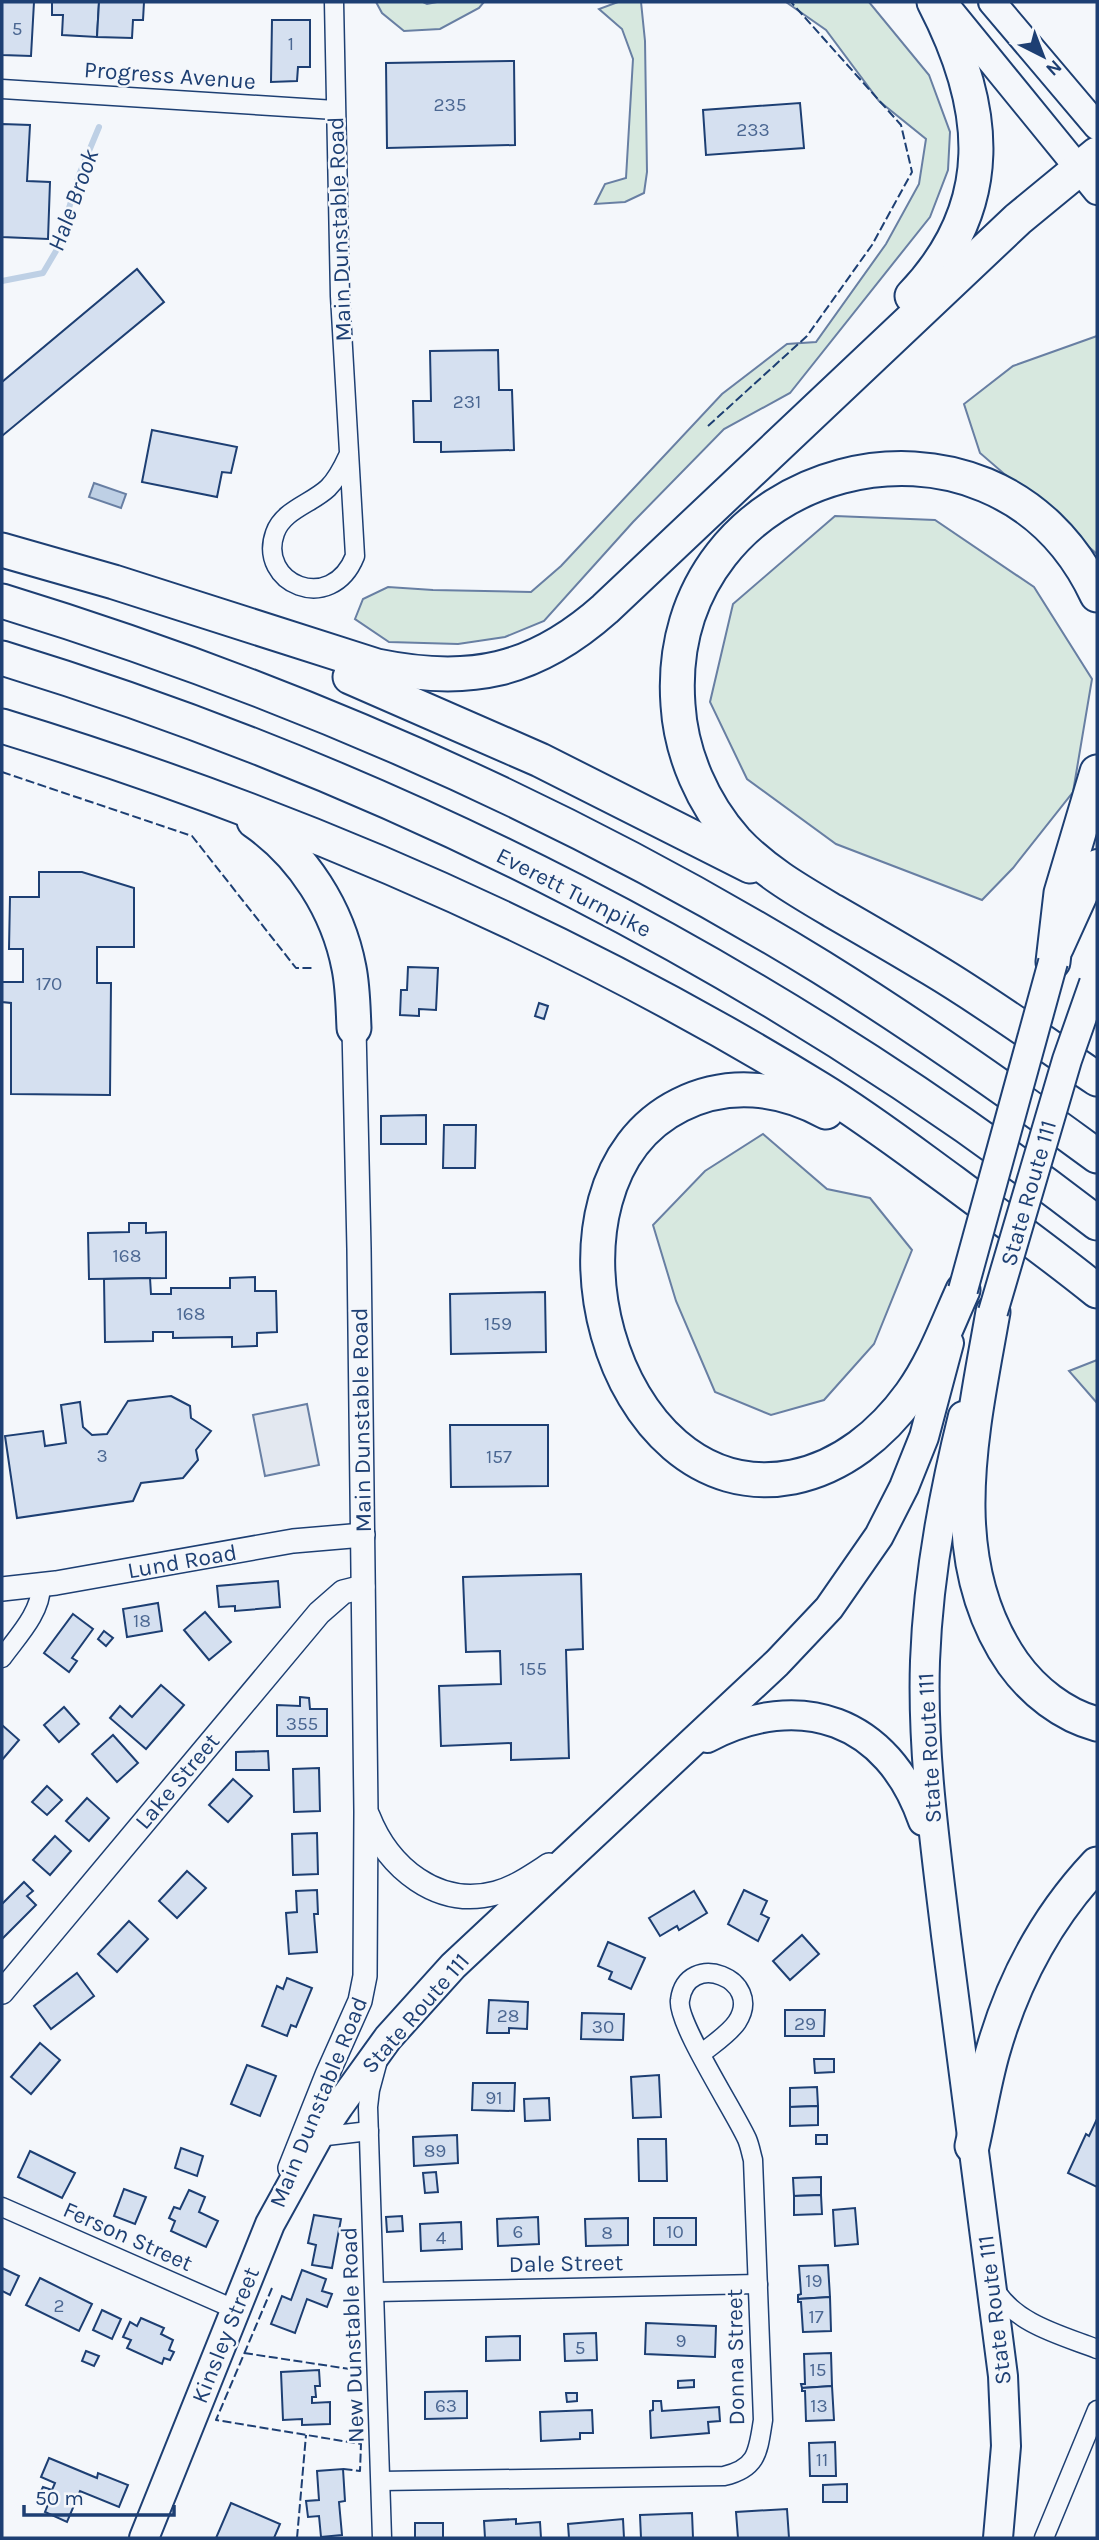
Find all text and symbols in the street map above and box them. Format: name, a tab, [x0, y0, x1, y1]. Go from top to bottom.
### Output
house number: 5	[12, 18, 22, 40]
north arrow	[1008, 21, 1078, 91]
house number: 1	[288, 33, 294, 55]
text: N	[1041, 55, 1066, 81]
street label: Progress Avenue	[83, 56, 257, 95]
house number: 235	[434, 94, 466, 116]
street label: Main Dunstable Road	[322, 116, 357, 342]
house number: 233	[736, 119, 770, 141]
water label: Hale Brook	[42, 145, 105, 255]
house number: 231	[453, 391, 481, 413]
street label: Everett Turnpike	[492, 842, 656, 943]
house number: 170	[36, 973, 62, 995]
street label: State Route 111	[995, 1117, 1062, 1269]
house number: 168	[113, 1245, 141, 1267]
house number: 168	[177, 1303, 205, 1325]
street label: Main Dunstable Road	[346, 1307, 377, 1533]
house number: 159	[484, 1313, 512, 1335]
house number: 3	[96, 1445, 108, 1467]
house number: 157	[486, 1446, 512, 1468]
street label: Lund Road	[125, 1539, 239, 1584]
house number: 18	[133, 1610, 151, 1632]
house number: 155	[519, 1658, 547, 1680]
street label: State Route 111	[912, 1672, 947, 1824]
house number: 355	[286, 1713, 318, 1735]
street label: Lake Street	[130, 1728, 225, 1835]
street label: State Route 111	[356, 1948, 475, 2079]
street label: Main Dunstable Road	[264, 1993, 373, 2212]
house number: 28	[497, 2005, 519, 2027]
house number: 29	[794, 2013, 816, 2035]
house number: 30	[592, 2016, 614, 2038]
house number: 91	[485, 2087, 503, 2109]
house number: 89	[424, 2140, 446, 2162]
street label: Ferson Street	[59, 2196, 197, 2277]
house number: 6	[513, 2221, 523, 2243]
house number: 10	[666, 2221, 684, 2243]
house number: 8	[601, 2222, 613, 2244]
street label: New Dunstable Road	[335, 2226, 370, 2444]
house number: 4	[436, 2227, 447, 2249]
street label: State Route 111	[972, 2234, 1017, 2386]
street label: Dale Street	[508, 2249, 624, 2278]
street label: Kinsley Street	[186, 2263, 265, 2407]
house number: 19	[805, 2270, 823, 2292]
street label: Donna Street	[721, 2288, 750, 2426]
house number: 2	[53, 2295, 65, 2317]
house number: 17	[808, 2306, 824, 2328]
house number: 9	[675, 2330, 687, 2352]
house number: 5	[575, 2337, 585, 2359]
house number: 15	[809, 2359, 827, 2381]
house number: 63	[435, 2395, 457, 2417]
house number: 13	[810, 2395, 828, 2417]
house number: 11	[816, 2449, 828, 2471]
scale bar	[24, 2474, 175, 2518]
text: 50 m	[35, 2486, 84, 2510]

